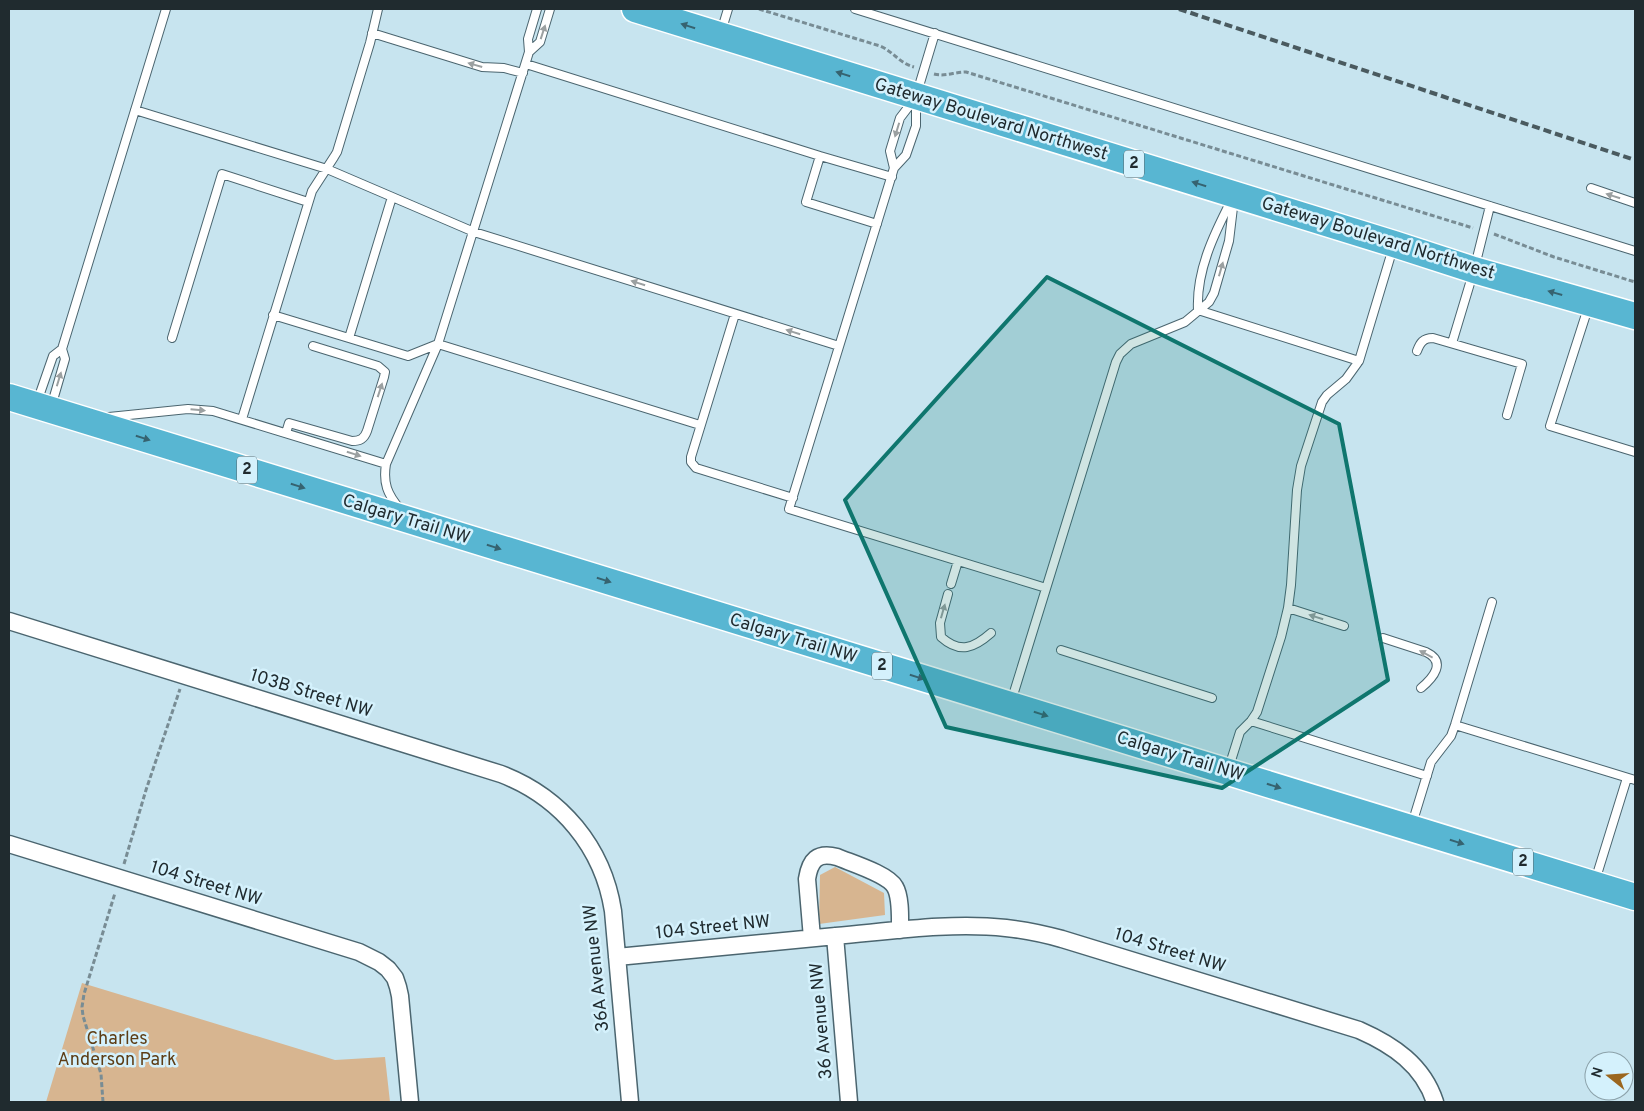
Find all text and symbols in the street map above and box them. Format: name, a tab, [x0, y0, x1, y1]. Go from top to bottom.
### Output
one-way arrow	[680, 21, 695, 29]
one-way arrow	[539, 25, 547, 40]
one-way arrow	[467, 60, 482, 68]
one-way arrow	[835, 69, 850, 77]
street label: Gateway Boulevard Northwest	[871, 73, 1111, 167]
one-way arrow	[892, 122, 900, 137]
road number: 2	[1124, 150, 1144, 178]
one-way arrow	[1191, 179, 1206, 187]
one-way arrow	[1605, 191, 1620, 199]
street label: Gateway Boulevard Northwest	[1258, 192, 1498, 286]
one-way arrow	[1217, 261, 1225, 276]
one-way arrow	[630, 279, 645, 287]
one-way arrow	[1547, 289, 1562, 297]
one-way arrow	[785, 327, 800, 335]
one-way arrow	[56, 372, 64, 387]
one-way arrow	[377, 383, 385, 398]
one-way arrow	[190, 406, 206, 414]
one-way arrow	[136, 435, 151, 443]
one-way arrow	[347, 450, 362, 458]
road number: 2	[237, 456, 257, 484]
one-way arrow	[291, 483, 306, 491]
street label: Calgary Trail NW	[339, 490, 473, 550]
one-way arrow	[487, 543, 502, 551]
one-way arrow	[597, 577, 612, 585]
one-way arrow	[939, 603, 947, 618]
street label: Calgary Trail NW	[726, 609, 860, 669]
one-way arrow	[1309, 613, 1324, 621]
one-way arrow	[1419, 650, 1434, 658]
road number: 2	[872, 652, 892, 679]
street label: 103B Street NW	[247, 665, 375, 723]
one-way arrow	[909, 673, 924, 681]
one-way arrow	[1033, 711, 1048, 719]
street label: Calgary Trail NW	[1113, 727, 1247, 787]
one-way arrow	[1267, 782, 1282, 790]
one-way arrow	[1450, 839, 1465, 847]
road number: 2	[1513, 849, 1533, 876]
street label: 104 Street NW	[148, 856, 264, 912]
street label: 36A Avenue NW	[579, 903, 615, 1033]
street label: 104 Street NW	[655, 911, 771, 945]
street label: 104 Street NW	[1112, 923, 1228, 979]
street label: 36 Avenue NW	[805, 962, 839, 1080]
park label: Charles Anderson Park	[57, 1028, 177, 1072]
north arrow	[1584, 1051, 1634, 1101]
text: N	[1588, 1065, 1608, 1080]

